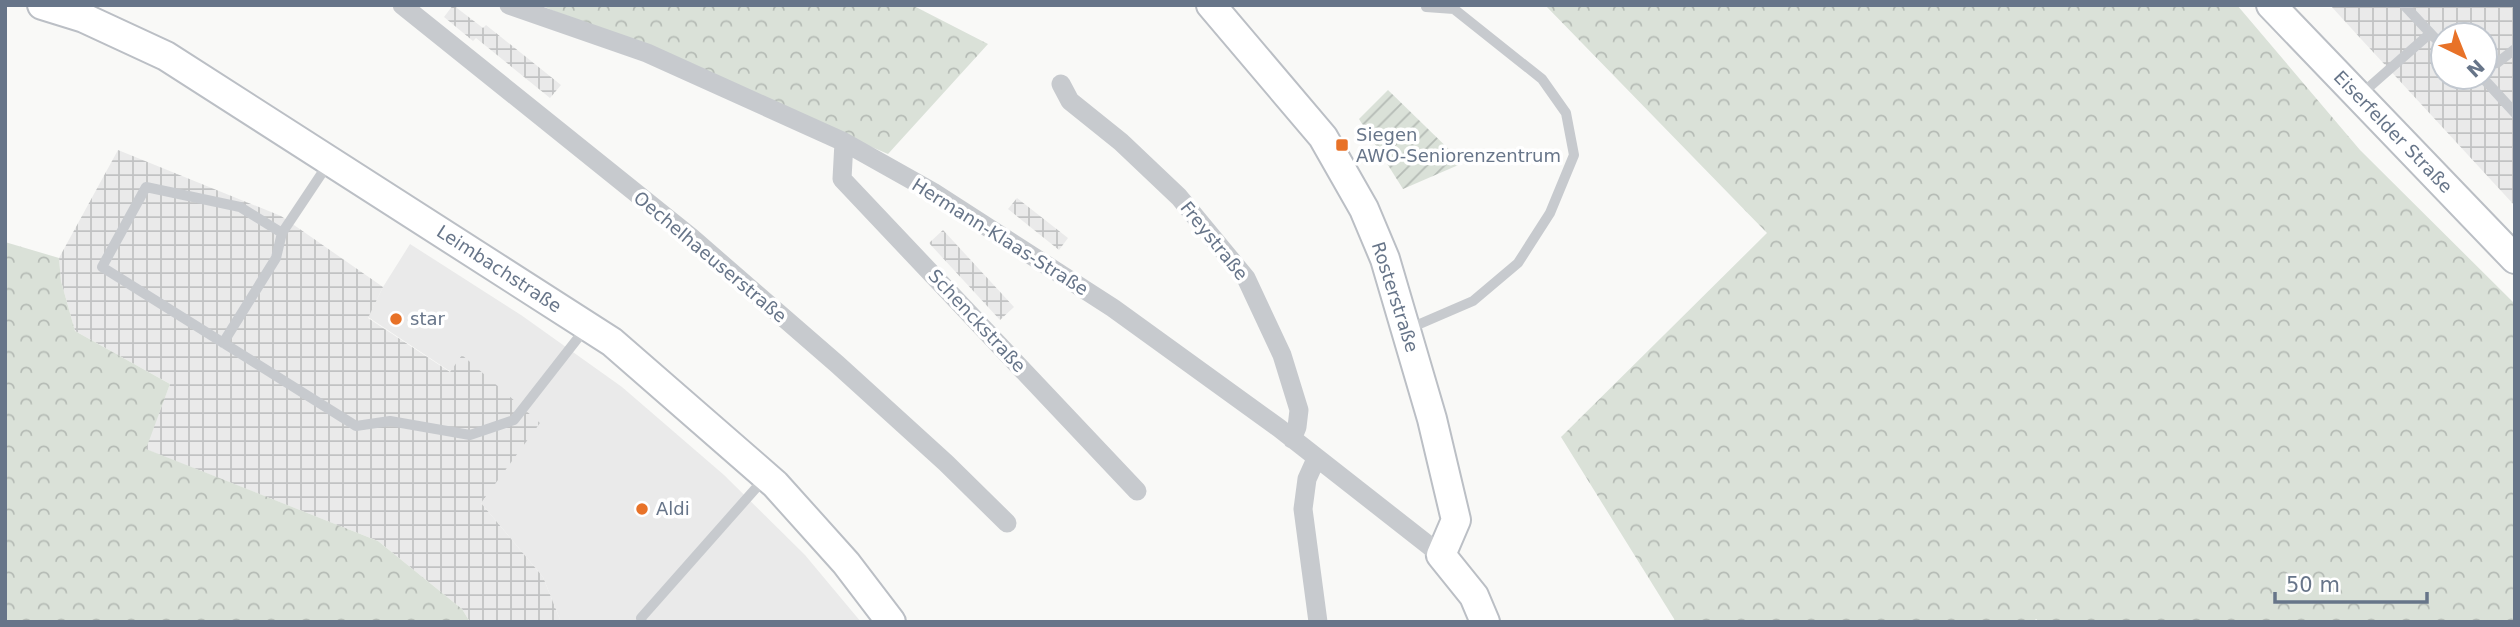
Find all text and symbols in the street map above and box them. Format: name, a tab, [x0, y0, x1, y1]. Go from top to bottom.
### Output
north arrow	[2429, 21, 2499, 91]
text: N	[2462, 55, 2489, 82]
street label: Eiserfelder Straße	[2330, 66, 2457, 197]
place label: Siegen AWO-Seniorenzentrum	[1356, 124, 1561, 166]
marker: Siegen AWO-Seniorenzentrum	[1334, 137, 1350, 153]
street label: Hermann-Klaas-Straße	[908, 174, 1092, 299]
street label: Oechelhaeuserstraße	[630, 187, 791, 327]
street label: Freystraße	[1176, 197, 1252, 284]
street label: Leimbachstraße	[433, 220, 566, 317]
street label: Rosterstraße	[1368, 239, 1423, 355]
street label: Schenckstraße	[924, 265, 1030, 376]
place label: star	[410, 308, 445, 329]
marker: star	[388, 311, 404, 327]
place label: Aldi	[656, 498, 690, 519]
marker: Aldi	[634, 501, 650, 517]
scale bar	[2275, 560, 2427, 604]
text: 50 m	[2286, 573, 2340, 597]

